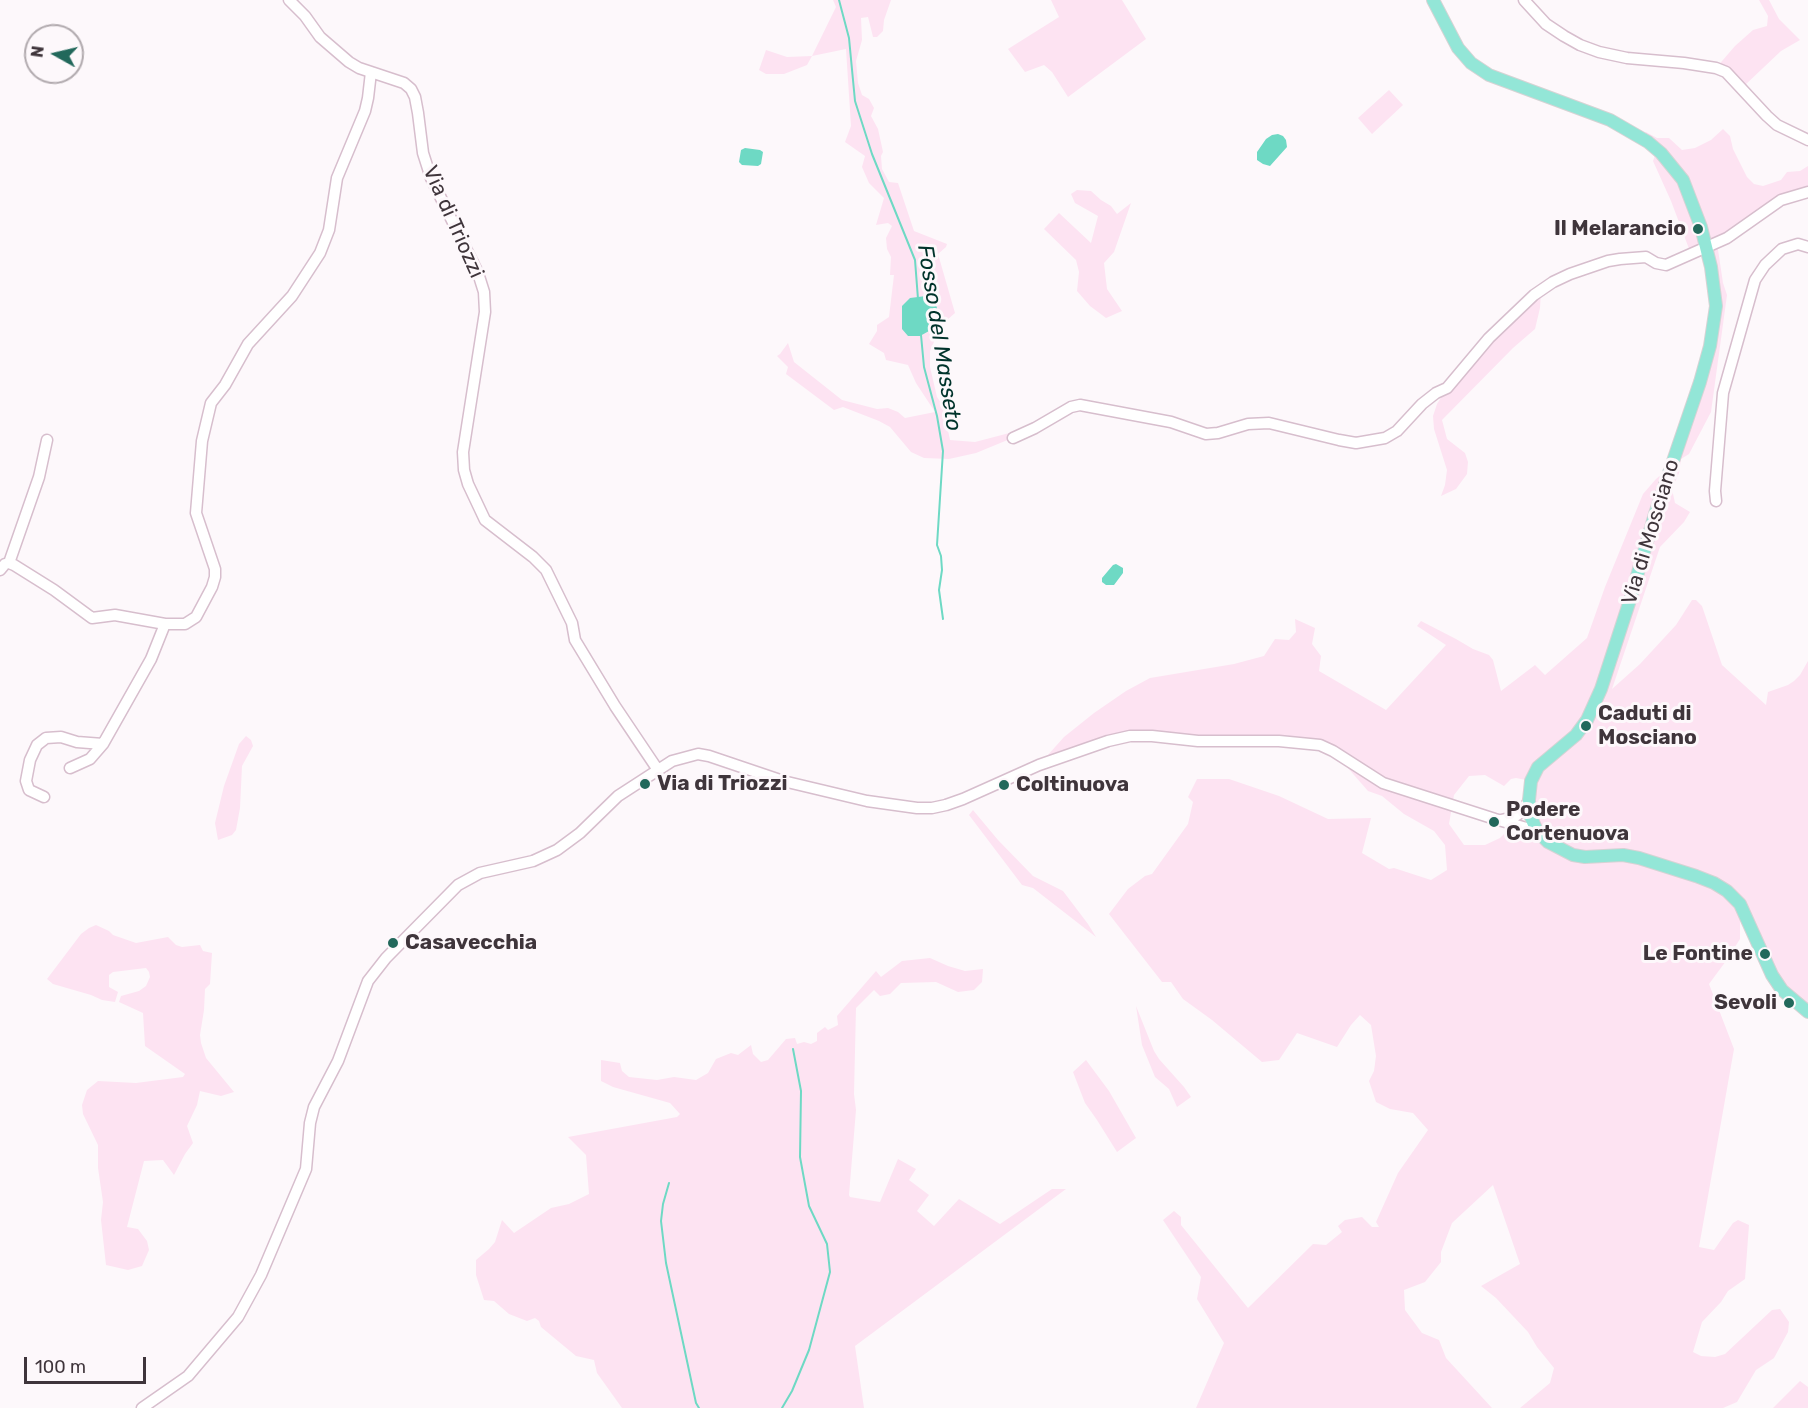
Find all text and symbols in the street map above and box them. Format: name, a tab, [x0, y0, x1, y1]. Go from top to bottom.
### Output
north arrow	[24, 24, 84, 84]
text: N	[27, 45, 48, 59]
street label: Via di Triozzi	[417, 162, 489, 282]
place label: Il Melarancio	[1554, 216, 1686, 242]
marker: Il Melarancio	[1691, 222, 1705, 236]
water label: Fosso del Masseto	[911, 243, 967, 433]
street label: Via di Mosciano	[1617, 456, 1685, 608]
place label: Caduti di Mosciano	[1598, 701, 1697, 751]
marker: Caduti di Mosciano	[1579, 719, 1593, 733]
place label: Via di Triozzi	[657, 771, 788, 797]
place label: Coltinuova	[1016, 772, 1129, 798]
marker: Via di Triozzi	[638, 777, 652, 791]
marker: Coltinuova	[997, 778, 1011, 792]
place label: Podere Cortenuova	[1506, 797, 1629, 847]
marker: Podere Cortenuova	[1487, 815, 1501, 829]
place label: Casavecchia	[405, 930, 537, 956]
marker: Casavecchia	[386, 936, 400, 950]
place label: Le Fontine	[1643, 941, 1753, 967]
marker: Le Fontine	[1758, 947, 1772, 961]
place label: Sevoli	[1714, 990, 1777, 1016]
marker: Sevoli	[1782, 996, 1796, 1010]
scale bar	[27, 1345, 148, 1383]
text: 100 m	[35, 1356, 86, 1378]

